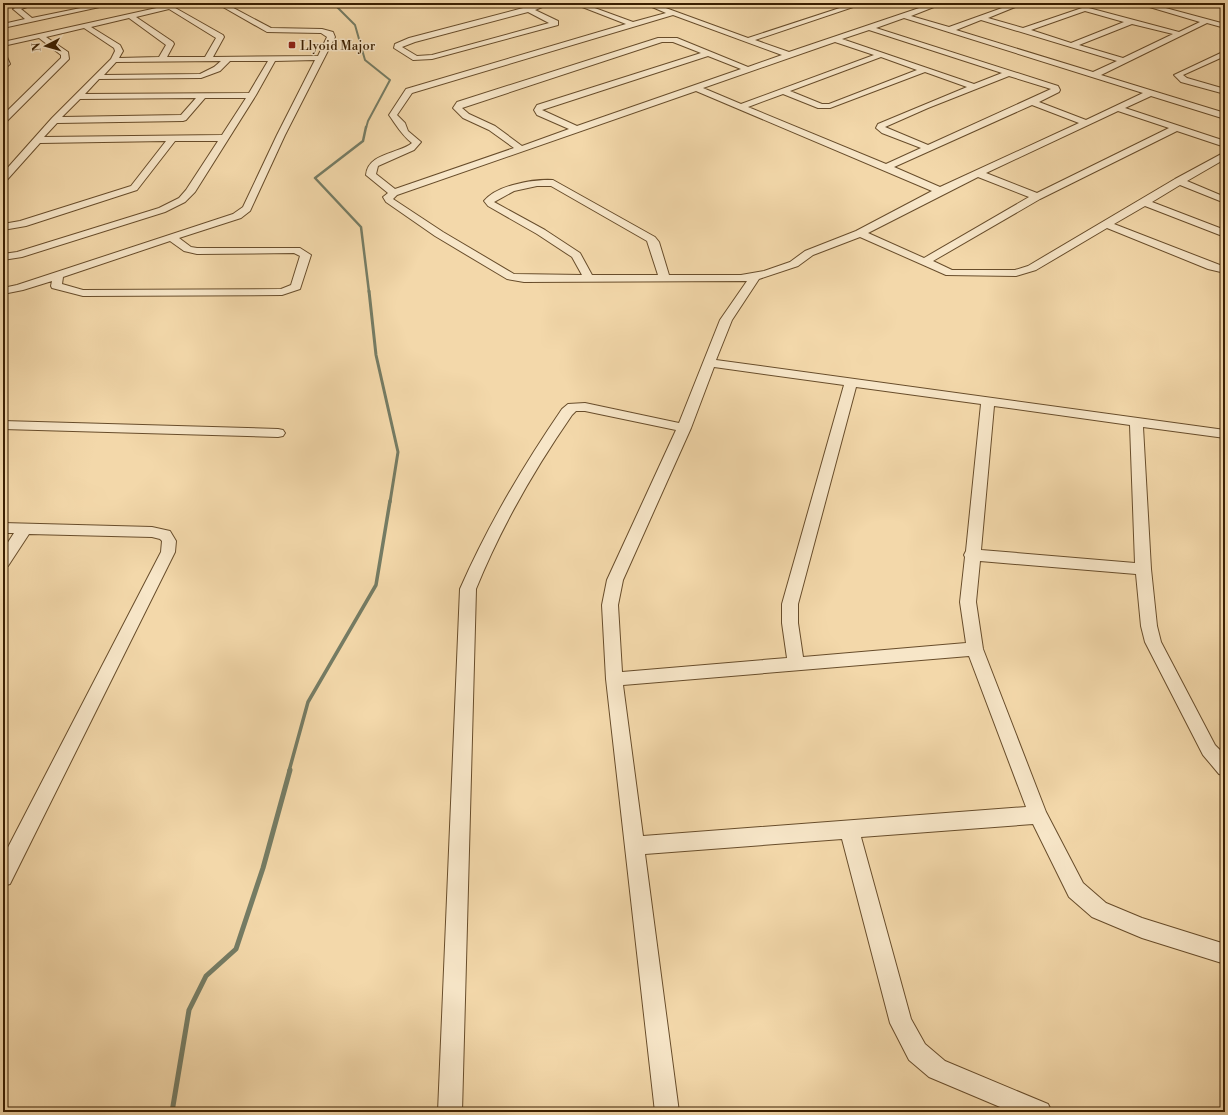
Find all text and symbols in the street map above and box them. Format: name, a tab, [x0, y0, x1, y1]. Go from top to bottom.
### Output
north arrow	[26, 26, 66, 66]
place label: Llyoid Major	[300, 38, 376, 54]
marker: Llyoid Major	[287, 40, 297, 50]
text: N	[30, 42, 44, 52]

